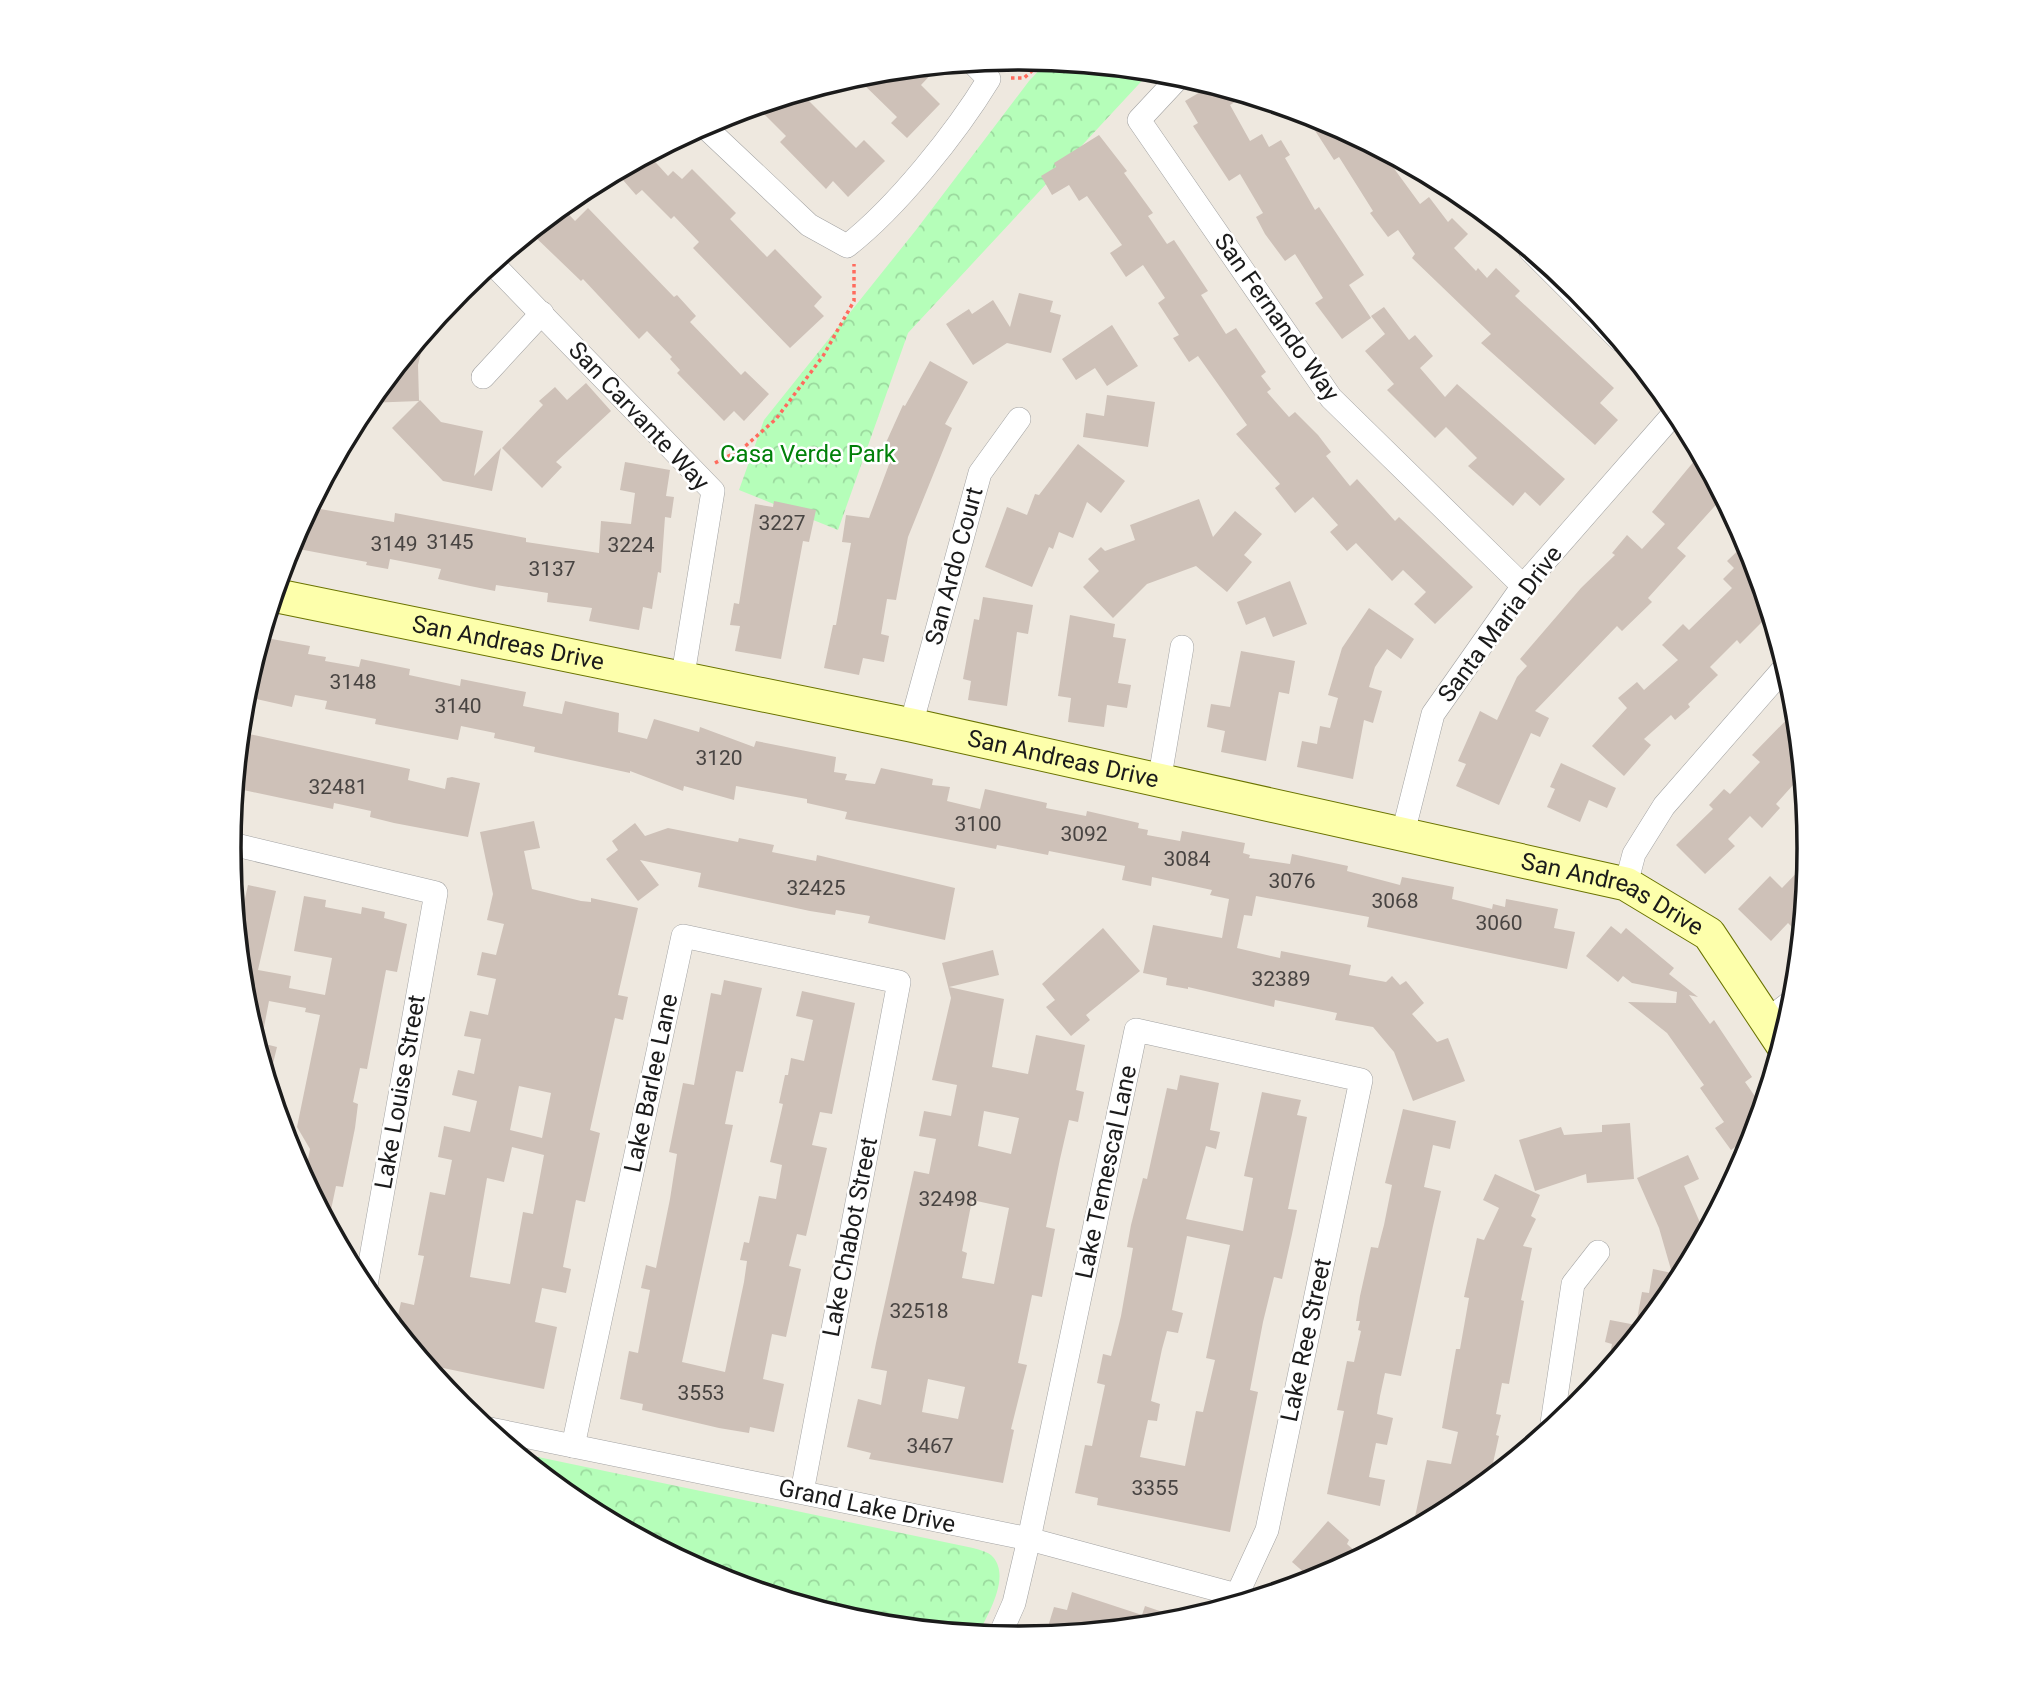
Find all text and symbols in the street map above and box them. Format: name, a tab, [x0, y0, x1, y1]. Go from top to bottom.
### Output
street label: San Fernando Way	[1209, 228, 1346, 407]
street label: San Carvante Way	[563, 336, 715, 497]
park label: Casa Verde Park	[720, 440, 897, 468]
street label: San Ardo Court	[919, 484, 989, 648]
house number: 3227	[758, 511, 806, 535]
house number: 3145	[426, 530, 474, 554]
house number: 3149	[370, 532, 418, 556]
house number: 3224	[607, 533, 655, 557]
street label: Santa Maria Drive	[1432, 540, 1568, 708]
house number: 3137	[528, 557, 576, 581]
street label: San Andreas Drive	[410, 610, 607, 676]
house number: 3148	[329, 670, 377, 694]
house number: 3140	[434, 694, 482, 718]
street label: San Andreas Drive	[965, 724, 1161, 794]
house number: 3120	[695, 746, 743, 770]
house number: 32481	[308, 775, 368, 799]
house number: 3100	[954, 812, 1002, 836]
house number: 3092	[1060, 822, 1108, 846]
house number: 3084	[1163, 847, 1211, 871]
street label: San Andreas Drive	[1518, 847, 1709, 941]
house number: 3076	[1268, 869, 1316, 893]
house number: 32425	[786, 876, 846, 900]
house number: 3068	[1371, 889, 1419, 913]
house number: 3060	[1475, 911, 1523, 935]
house number: 32389	[1251, 967, 1311, 991]
street label: Lake Barlee Lane	[618, 991, 684, 1175]
street label: Lake Louise Street	[369, 993, 431, 1191]
street label: Lake Temescal Lane	[1070, 1063, 1142, 1281]
street label: Lake Chabot Street	[817, 1135, 883, 1339]
house number: 32498	[918, 1187, 978, 1211]
street label: Lake Ree Street	[1275, 1256, 1337, 1424]
house number: 32518	[889, 1299, 949, 1323]
house number: 3553	[677, 1381, 725, 1405]
house number: 3467	[906, 1434, 954, 1458]
street label: Grand Lake Drive	[776, 1474, 958, 1538]
house number: 3355	[1131, 1476, 1179, 1500]

